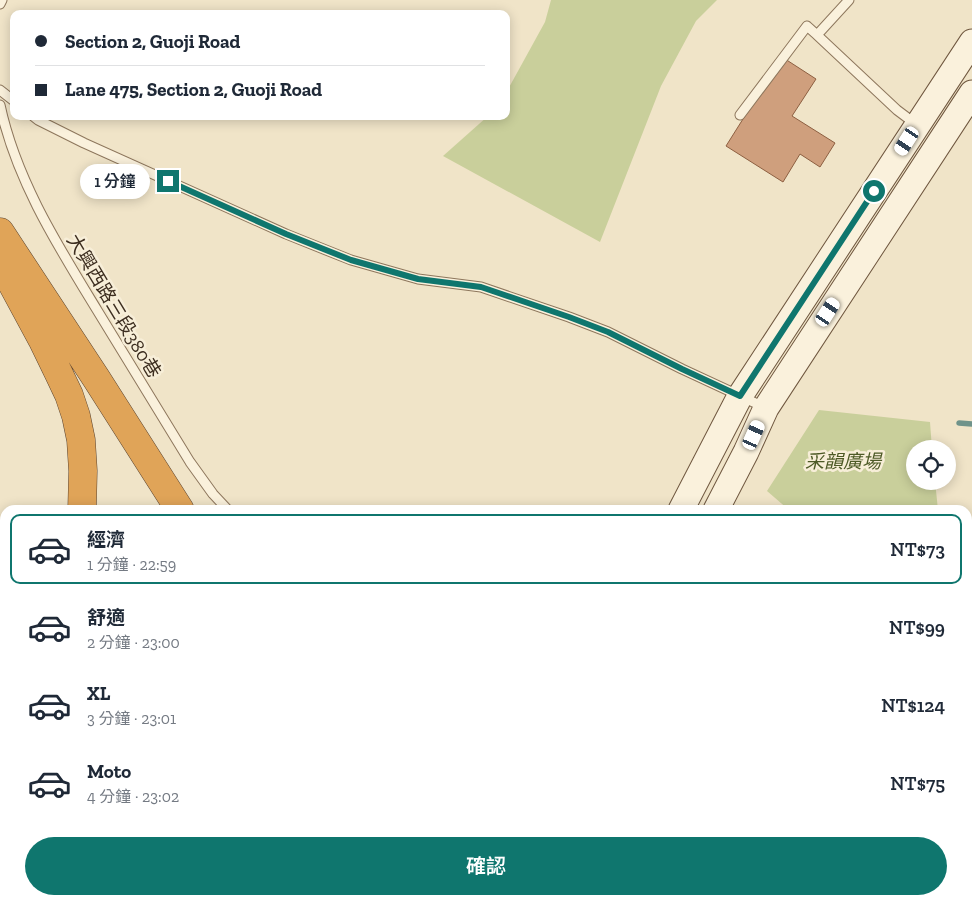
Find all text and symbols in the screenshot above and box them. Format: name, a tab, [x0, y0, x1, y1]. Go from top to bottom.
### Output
text: Section 2, Guoji Road	[65, 30, 240, 53]
text: Lane 475, Section 2, Guoji Road	[65, 78, 322, 101]
car	[892, 124, 921, 158]
callout: 1 分鐘	[80, 164, 150, 198]
route end	[157, 170, 179, 192]
text: 1 分鐘	[94, 172, 136, 191]
route start	[863, 180, 885, 202]
street label: 大興西路三段380巷	[62, 230, 166, 382]
car	[813, 295, 842, 329]
car	[741, 418, 766, 452]
map controls	[906, 440, 956, 490]
button: locate	[906, 440, 956, 490]
park label: 采韻廣場	[805, 450, 883, 473]
icon: car	[27, 527, 72, 572]
text: 經濟	[87, 528, 125, 551]
text: NT$73	[890, 538, 945, 561]
text: 1 分鐘 · 22:59	[87, 555, 176, 574]
icon: car	[27, 605, 72, 650]
text: 舒適	[87, 606, 125, 629]
text: NT$99	[889, 616, 945, 639]
text: 2 分鐘 · 23:00	[87, 633, 180, 652]
text: XL	[87, 682, 110, 705]
icon: car	[27, 683, 72, 728]
text: NT$124	[881, 694, 945, 717]
text: 3 分鐘 · 23:01	[87, 709, 176, 728]
text: Moto	[87, 760, 131, 783]
icon: car	[27, 761, 72, 806]
text: NT$75	[890, 772, 945, 795]
text: 4 分鐘 · 23:02	[87, 787, 179, 806]
button: 確認	[25, 837, 947, 895]

